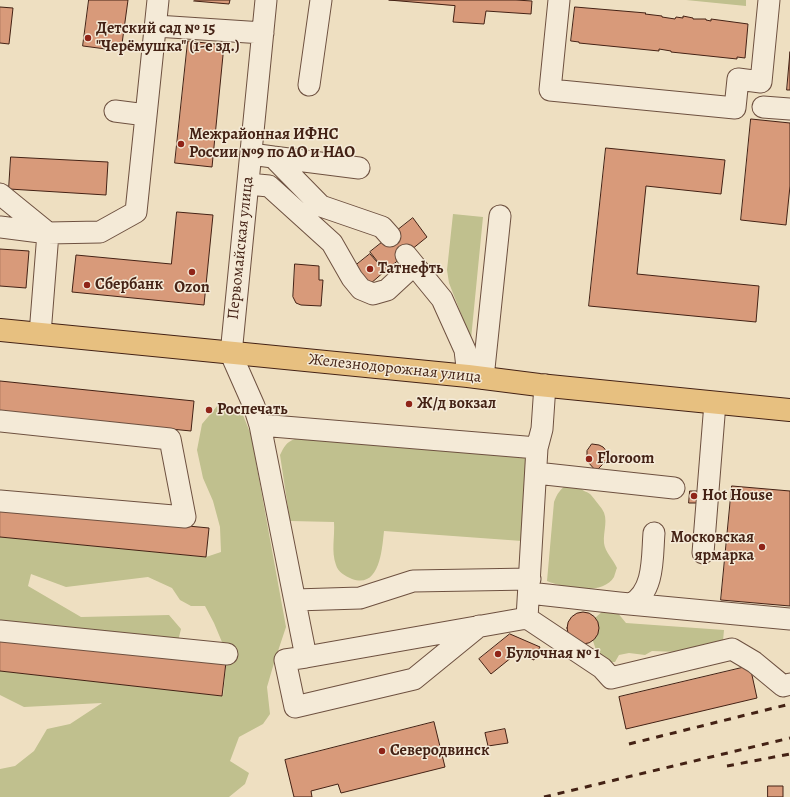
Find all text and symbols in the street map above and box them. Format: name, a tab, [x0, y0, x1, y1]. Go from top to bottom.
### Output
place label: Детский сад № 15 "Черёмушка" (1-е зд.)	[96, 19, 240, 57]
marker: Детский сад № 15 "Черёмушка" (1-е зд.)	[83, 33, 93, 43]
place label: Межрайонная ИФНС России №9 по АО и НАО	[189, 125, 355, 163]
marker: Межрайонная ИФНС России №9 по АО и НАО	[176, 139, 186, 149]
street label: Первомайская улица	[224, 175, 258, 321]
place label: Татнефть	[378, 259, 443, 279]
marker: Татнефть	[365, 264, 375, 274]
marker: Ozon	[187, 267, 197, 277]
place label: Сбербанк	[95, 275, 163, 295]
place label: Ozon	[174, 278, 210, 298]
marker: Сбербанк	[82, 280, 92, 290]
street label: Железнодорожная улица	[308, 350, 482, 388]
place label: Ж/д вокзал	[417, 394, 496, 414]
marker: Ж/д вокзал	[404, 399, 414, 409]
place label: Роспечать	[217, 400, 288, 420]
marker: Роспечать	[204, 405, 214, 415]
place label: Floroom	[597, 449, 654, 469]
marker: Floroom	[584, 454, 594, 464]
place label: Hot House	[702, 486, 773, 506]
marker: Hot House	[689, 491, 699, 501]
place label: Московская ярмарка	[671, 528, 754, 566]
marker: Московская ярмарка	[757, 542, 767, 552]
place label: Булочная № 1	[506, 644, 600, 664]
marker: Булочная № 1	[493, 649, 503, 659]
place label: Северодвинск	[390, 741, 490, 761]
marker: Северодвинск	[377, 746, 387, 756]

